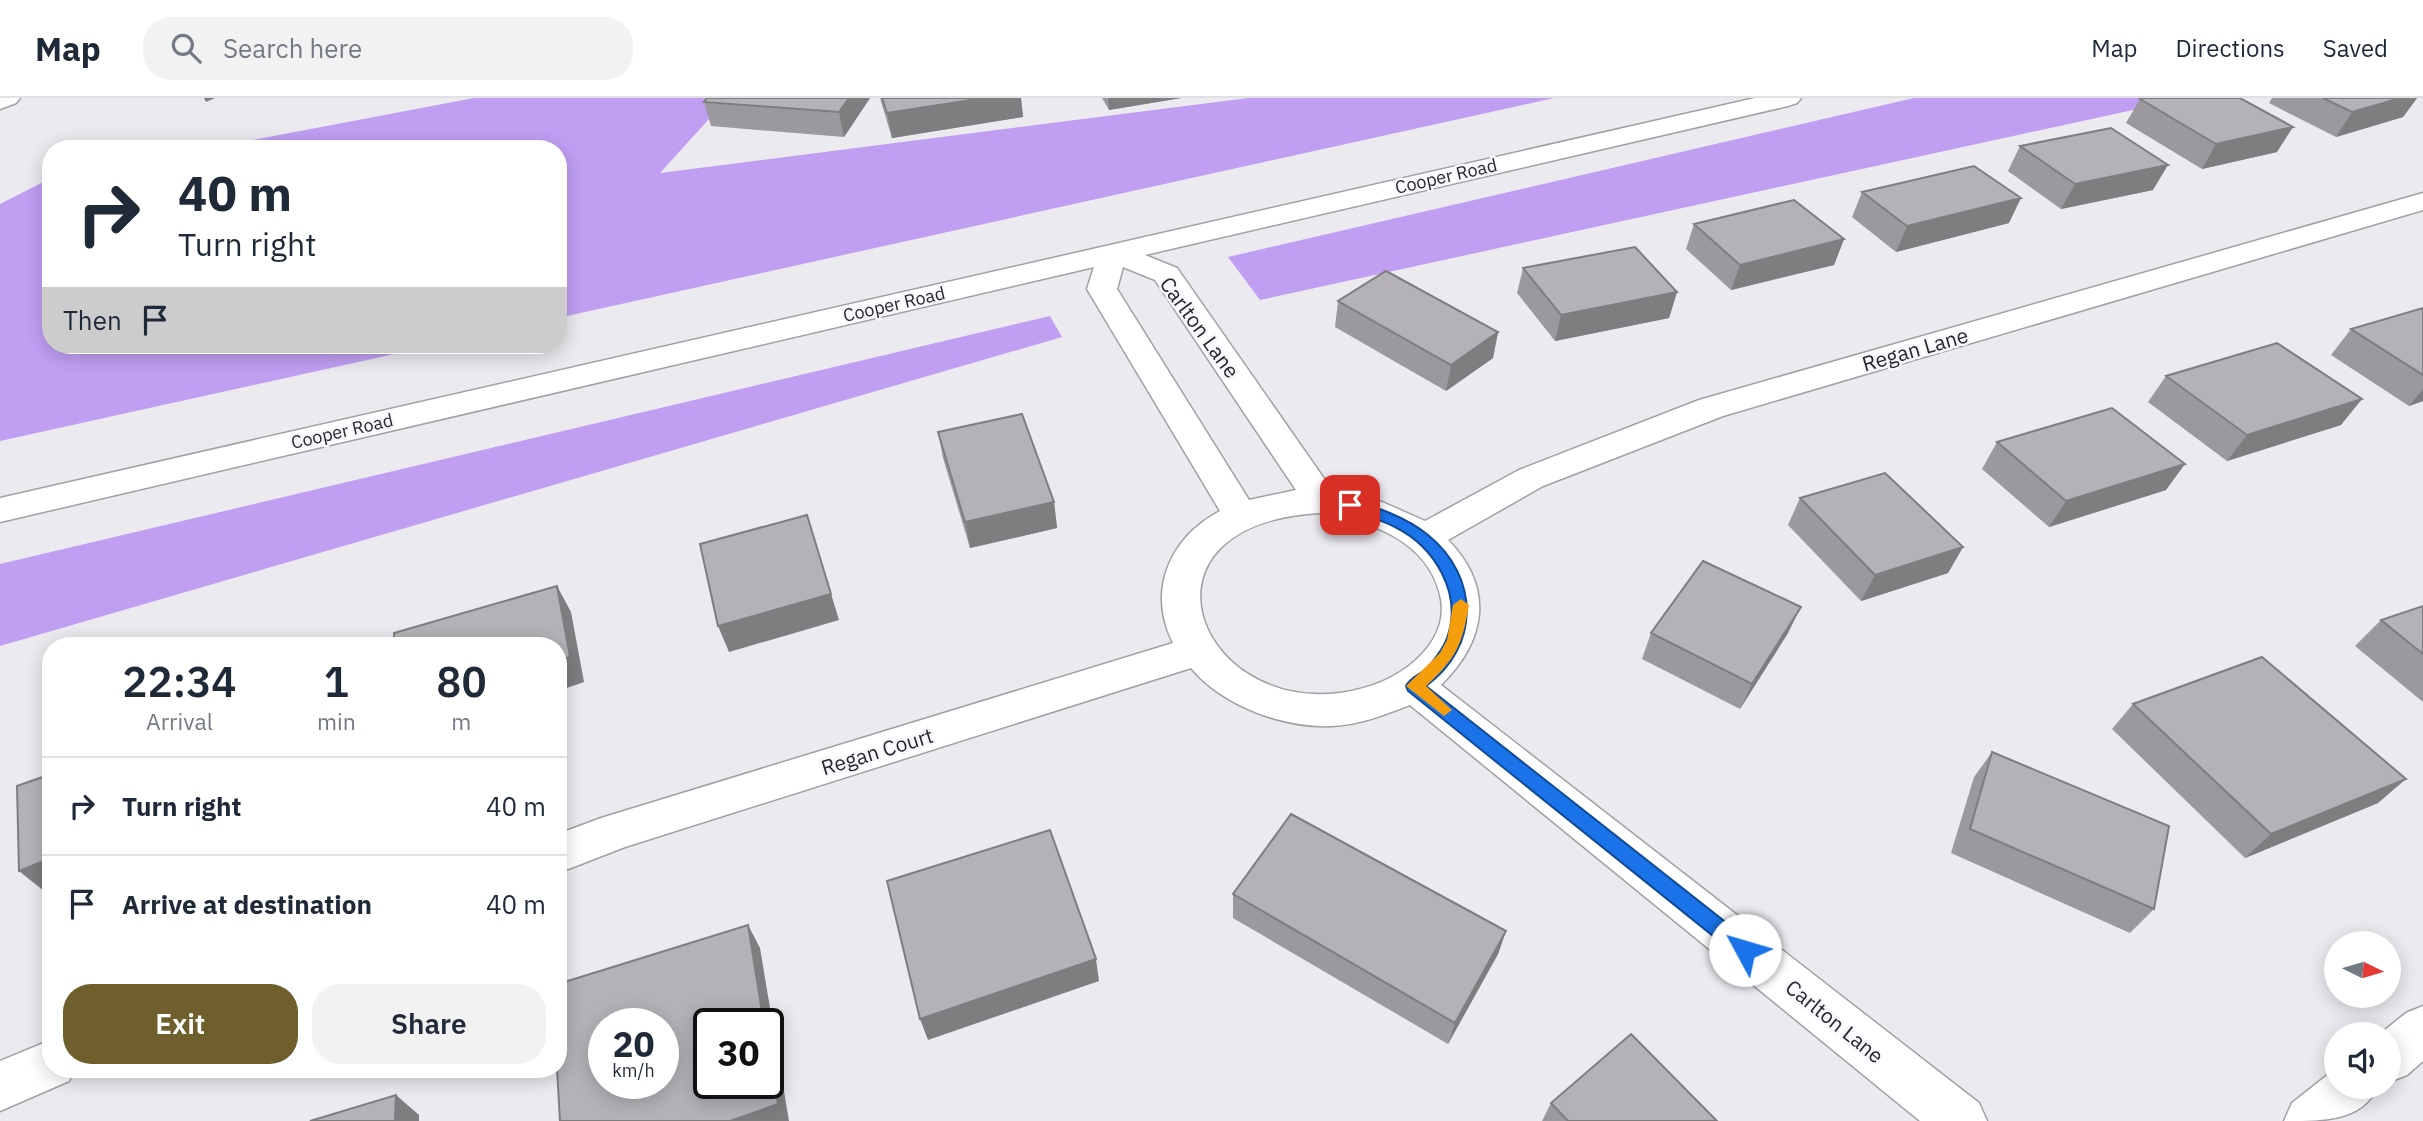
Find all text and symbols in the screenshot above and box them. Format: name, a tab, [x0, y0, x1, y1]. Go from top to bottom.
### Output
search box	[143, 17, 633, 80]
text: Map	[35, 27, 101, 70]
icon: search	[167, 29, 205, 67]
text: Search here	[223, 31, 362, 65]
text: Map	[2091, 32, 2137, 64]
text: Directions	[2175, 32, 2285, 64]
text: Saved	[2323, 32, 2388, 64]
street label: Cooper Road	[1393, 153, 1499, 199]
text: 40 m	[178, 161, 292, 224]
icon: right	[63, 168, 154, 259]
text: Turn right	[178, 223, 316, 265]
street label: Carlton Lane	[1154, 271, 1246, 383]
street label: Cooper Road	[841, 281, 947, 327]
icon: arrive	[136, 301, 174, 339]
text: Then	[63, 303, 122, 337]
street label: Regan Lane	[1859, 321, 1971, 377]
street label: Cooper Road	[289, 408, 395, 454]
pin	[1320, 475, 1380, 535]
icon: arrive	[1331, 486, 1369, 524]
text: 22:34	[122, 654, 237, 709]
text: 1	[324, 654, 349, 709]
text: 80	[436, 654, 487, 709]
text: Arrival	[146, 706, 213, 736]
text: min	[317, 706, 356, 736]
text: m	[451, 706, 471, 736]
street label: Regan Court	[818, 721, 936, 781]
icon: right	[63, 787, 101, 825]
text: Turn right	[122, 789, 241, 823]
text: 40 m	[486, 789, 546, 823]
icon: arrive	[63, 885, 101, 923]
text: Arrive at destination	[122, 887, 372, 921]
text: 40 m	[486, 887, 546, 921]
position arrow	[1708, 913, 1782, 987]
north arrow	[2324, 931, 2401, 1008]
map controls	[2324, 931, 2401, 1099]
street label: Carlton Lane	[1780, 973, 1890, 1069]
button: Exit	[63, 984, 298, 1064]
button: Share	[312, 984, 546, 1064]
speed limit sign: 30	[693, 1008, 784, 1099]
text: 20	[612, 1021, 655, 1067]
button: sound	[2324, 1022, 2401, 1099]
text: km/h	[612, 1059, 655, 1082]

